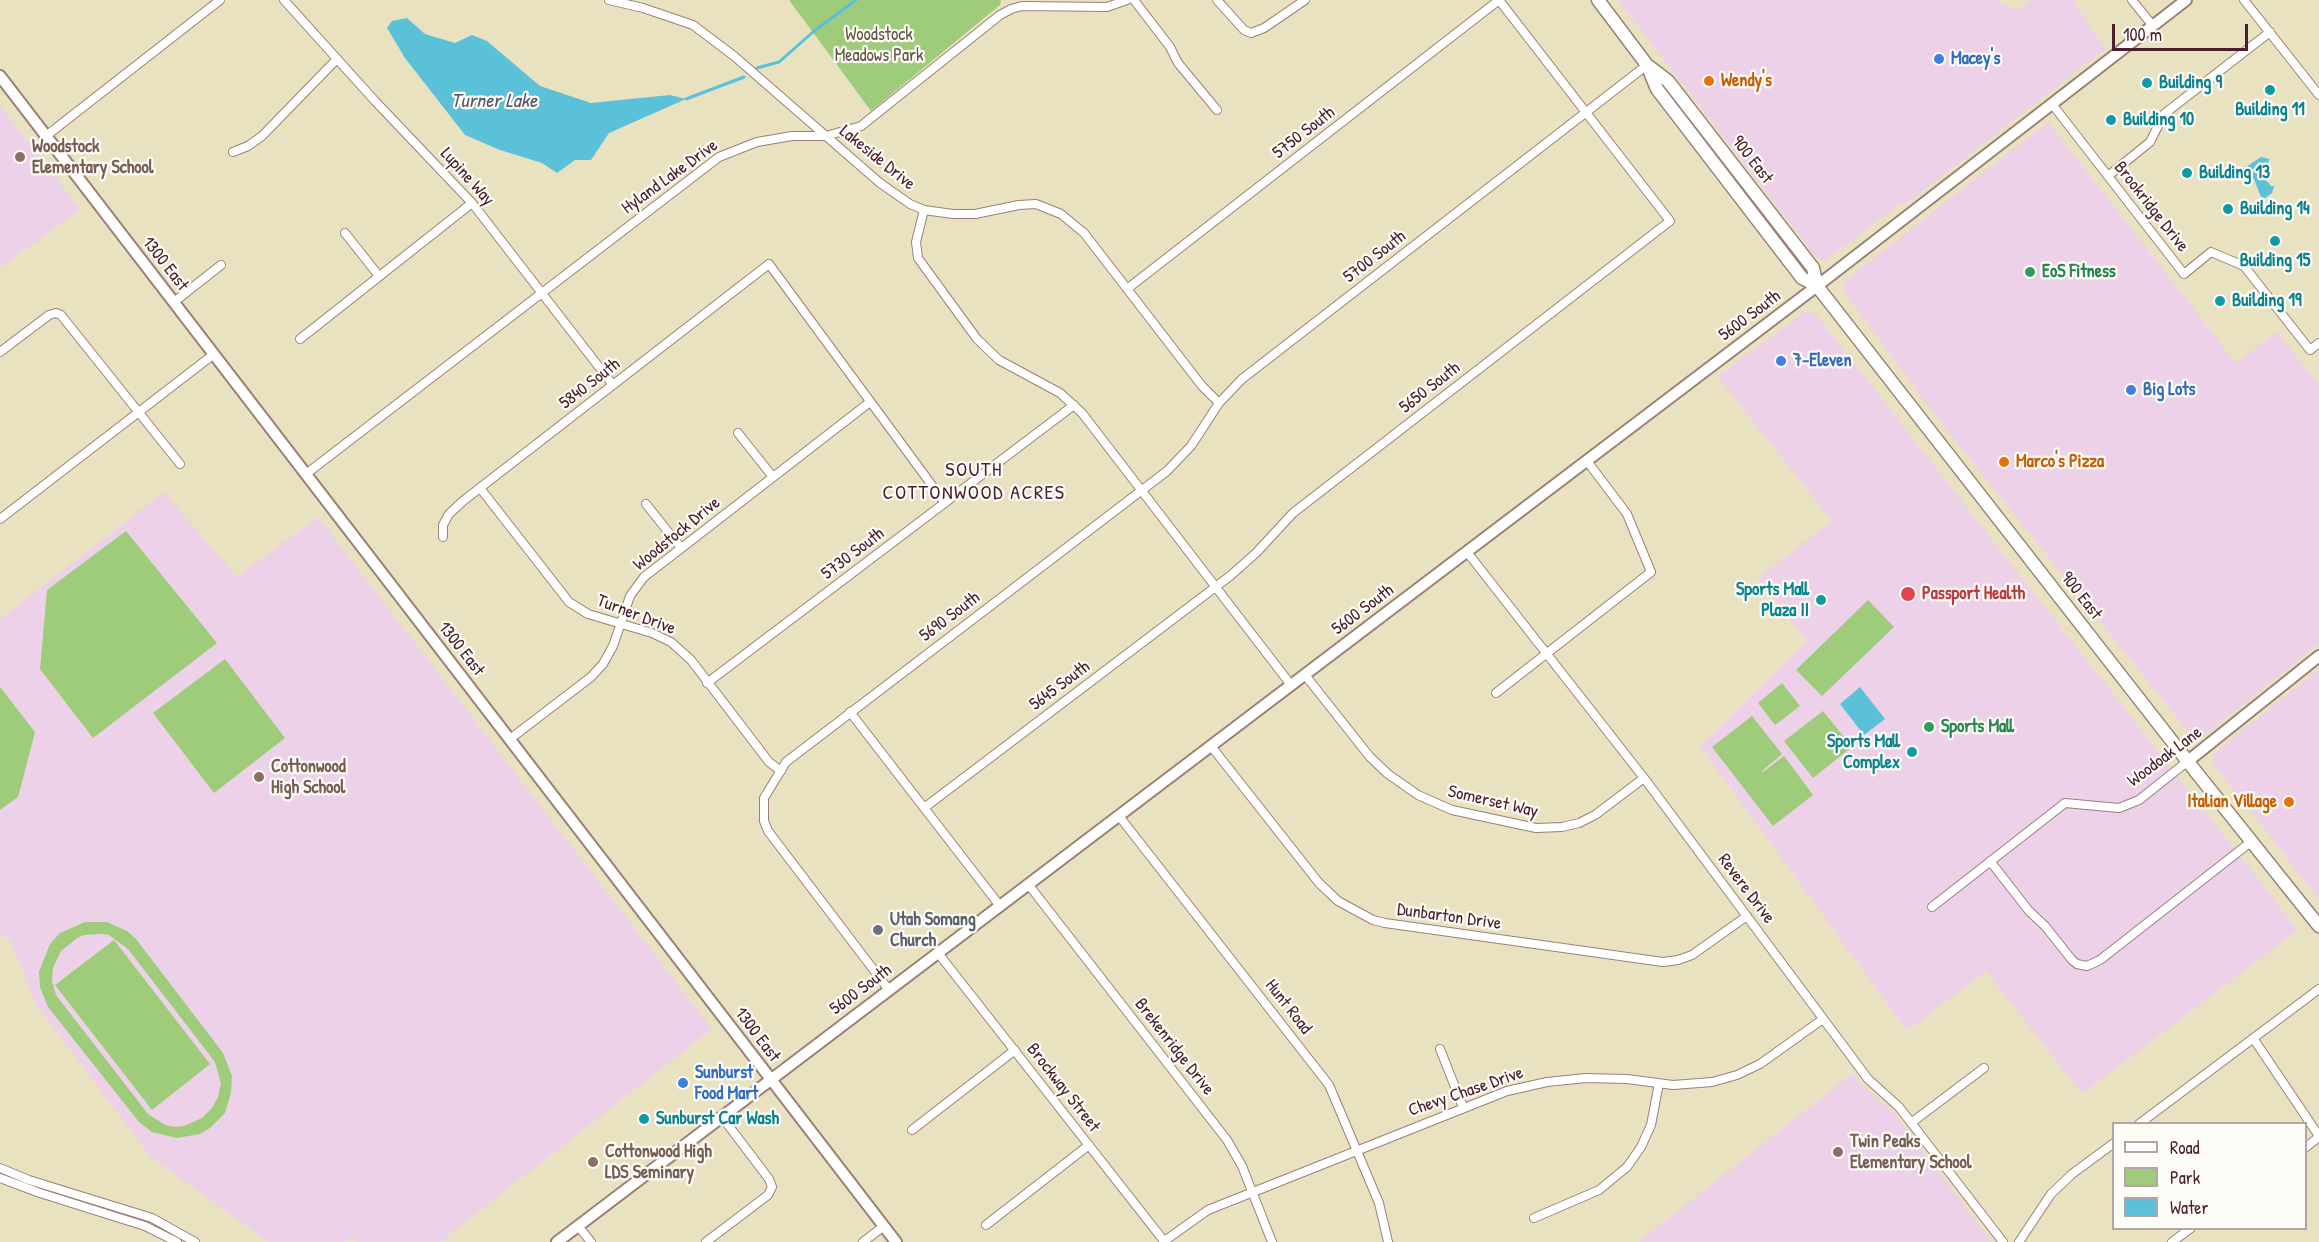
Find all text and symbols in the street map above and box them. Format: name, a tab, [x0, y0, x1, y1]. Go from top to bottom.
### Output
scale bar	[2115, 12, 2252, 50]
text: 100 m	[2123, 22, 2162, 47]
park label: Woodstock Meadows Park	[835, 24, 923, 66]
place label: Macey's	[1951, 48, 2000, 70]
marker: Macey's	[1932, 52, 1946, 66]
place label: Wendy's	[1721, 70, 1772, 92]
place label: Building 9	[2159, 72, 2222, 94]
marker: Wendy's	[1702, 74, 1716, 88]
marker: Building 9	[2140, 76, 2154, 90]
marker: Building 11	[2263, 83, 2277, 97]
water label: Turner Lake	[451, 90, 537, 114]
place label: Building 11	[2235, 99, 2305, 121]
street label: 5750 South	[1269, 102, 1339, 164]
place label: Building 10	[2123, 109, 2194, 131]
marker: Building 10	[2104, 113, 2118, 127]
street label: Lakeside Drive	[835, 121, 919, 195]
street label: 900 East	[1727, 132, 1777, 188]
street label: Hyland Lake Drive	[618, 135, 722, 219]
place label: Woodstock Elementary School	[32, 136, 153, 178]
street label: Lupine Way	[435, 143, 499, 211]
marker: Woodstock Elementary School	[13, 150, 27, 164]
street label: Brookridge Drive	[2109, 157, 2193, 257]
place label: Building 13	[2199, 162, 2270, 184]
marker: Building 13	[2180, 166, 2194, 180]
place label: Building 14	[2240, 198, 2310, 220]
marker: Building 14	[2221, 202, 2235, 216]
street label: 5700 South	[1339, 226, 1411, 288]
street label: 1300 East	[137, 233, 193, 295]
marker: Building 15	[2268, 234, 2282, 248]
place label: Building 15	[2240, 250, 2310, 272]
place label: EoS Fitness	[2042, 261, 2116, 283]
marker: EoS Fitness	[2023, 265, 2037, 279]
street label: 5600 South	[1715, 286, 1785, 346]
place label: Building 19	[2232, 290, 2302, 312]
marker: Building 19	[2213, 294, 2227, 308]
place label: 7-Eleven	[1793, 350, 1852, 372]
street label: 5840 South	[555, 354, 625, 414]
marker: 7-Eleven	[1774, 354, 1788, 368]
street label: 5650 South	[1395, 358, 1465, 418]
place label: Big Lots	[2143, 379, 2195, 401]
marker: Big Lots	[2124, 383, 2138, 397]
place label: Marco's Pizza	[2016, 451, 2104, 473]
marker: Marco's Pizza	[1997, 455, 2011, 469]
district label: SOUTH COTTONWOOD ACRES	[882, 459, 1066, 506]
street label: Woodstock Drive	[629, 492, 725, 576]
street label: 5730 South	[817, 523, 889, 585]
street label: 900 East	[2056, 568, 2106, 624]
place label: Sports Mall Plaza II	[1736, 579, 1809, 622]
street label: 5600 South	[1328, 580, 1398, 640]
place label: Passport Health	[1922, 583, 2025, 605]
marker: Passport Health	[1899, 585, 1917, 603]
street label: 5690 South	[916, 587, 984, 647]
street label: Turner Drive	[593, 590, 679, 640]
marker: Sports Mall Plaza II	[1814, 593, 1828, 607]
street label: 1300 East	[433, 618, 489, 680]
street label: 5645 South	[1026, 656, 1094, 716]
place label: Sports Mall	[1941, 716, 2014, 738]
marker: Sports Mall	[1922, 720, 1936, 734]
street label: Woodoak Lane	[2124, 722, 2206, 792]
place label: Sports Mall Complex	[1827, 731, 1900, 774]
marker: Sports Mall Complex	[1905, 745, 1919, 759]
place label: Cottonwood High School	[271, 756, 346, 798]
marker: Cottonwood High School	[252, 770, 266, 784]
street label: Somerset Way	[1446, 781, 1540, 823]
place label: Italian Village	[2187, 791, 2277, 813]
marker: Italian Village	[2282, 795, 2296, 809]
street label: Revere Drive	[1713, 850, 1779, 928]
street label: Dunbarton Drive	[1396, 899, 1502, 935]
place label: Utah Somang Church	[890, 909, 976, 952]
marker: Utah Somang Church	[871, 923, 885, 937]
street label: 5600 South	[826, 960, 896, 1020]
street label: Hunt Road	[1260, 975, 1316, 1039]
street label: Brekenridge Drive	[1129, 994, 1219, 1100]
street label: 1300 East	[729, 1003, 785, 1067]
street label: Brockway Street	[1022, 1039, 1104, 1137]
place label: Sunburst Food Mart	[695, 1062, 758, 1104]
street label: Chevy Chase Drive	[1406, 1062, 1526, 1122]
marker: Sunburst Food Mart	[676, 1076, 690, 1090]
place label: Sunburst Car Wash	[656, 1108, 779, 1130]
marker: Sunburst Car Wash	[637, 1112, 651, 1126]
legend	[2112, 1122, 2307, 1230]
place label: Twin Peaks Elementary School	[1850, 1131, 1971, 1174]
text: Road	[2170, 1135, 2200, 1160]
place label: Cottonwood High LDS Seminary	[605, 1141, 712, 1184]
marker: Twin Peaks Elementary School	[1831, 1145, 1845, 1159]
marker: Cottonwood High LDS Seminary	[586, 1155, 600, 1169]
text: Park	[2170, 1165, 2200, 1190]
text: Water	[2170, 1195, 2208, 1220]

